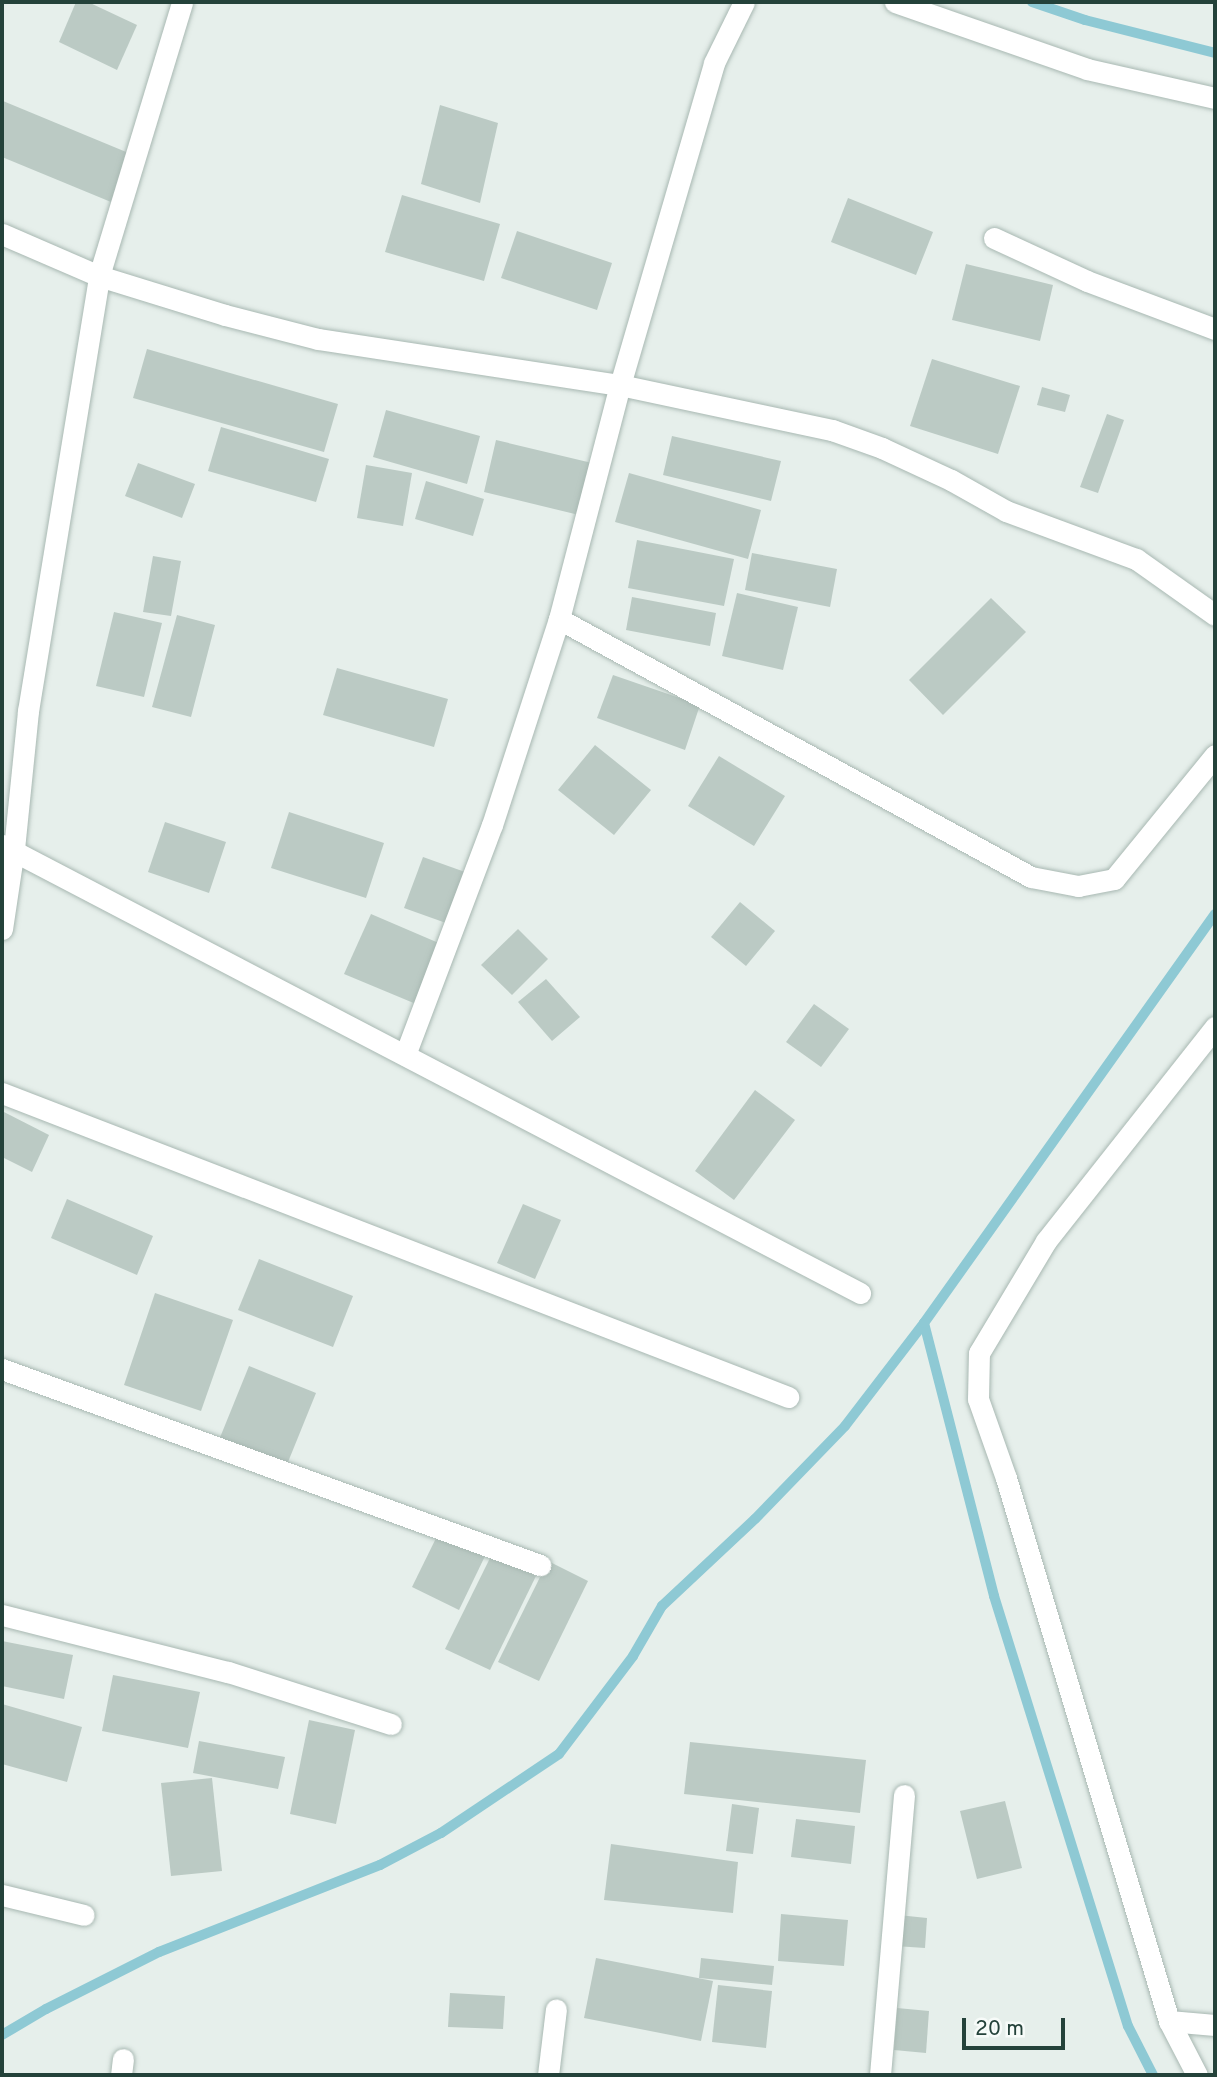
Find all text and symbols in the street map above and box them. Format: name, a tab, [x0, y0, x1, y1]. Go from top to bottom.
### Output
scale bar	[965, 2004, 1068, 2048]
text: 20 m	[975, 2016, 1024, 2043]

